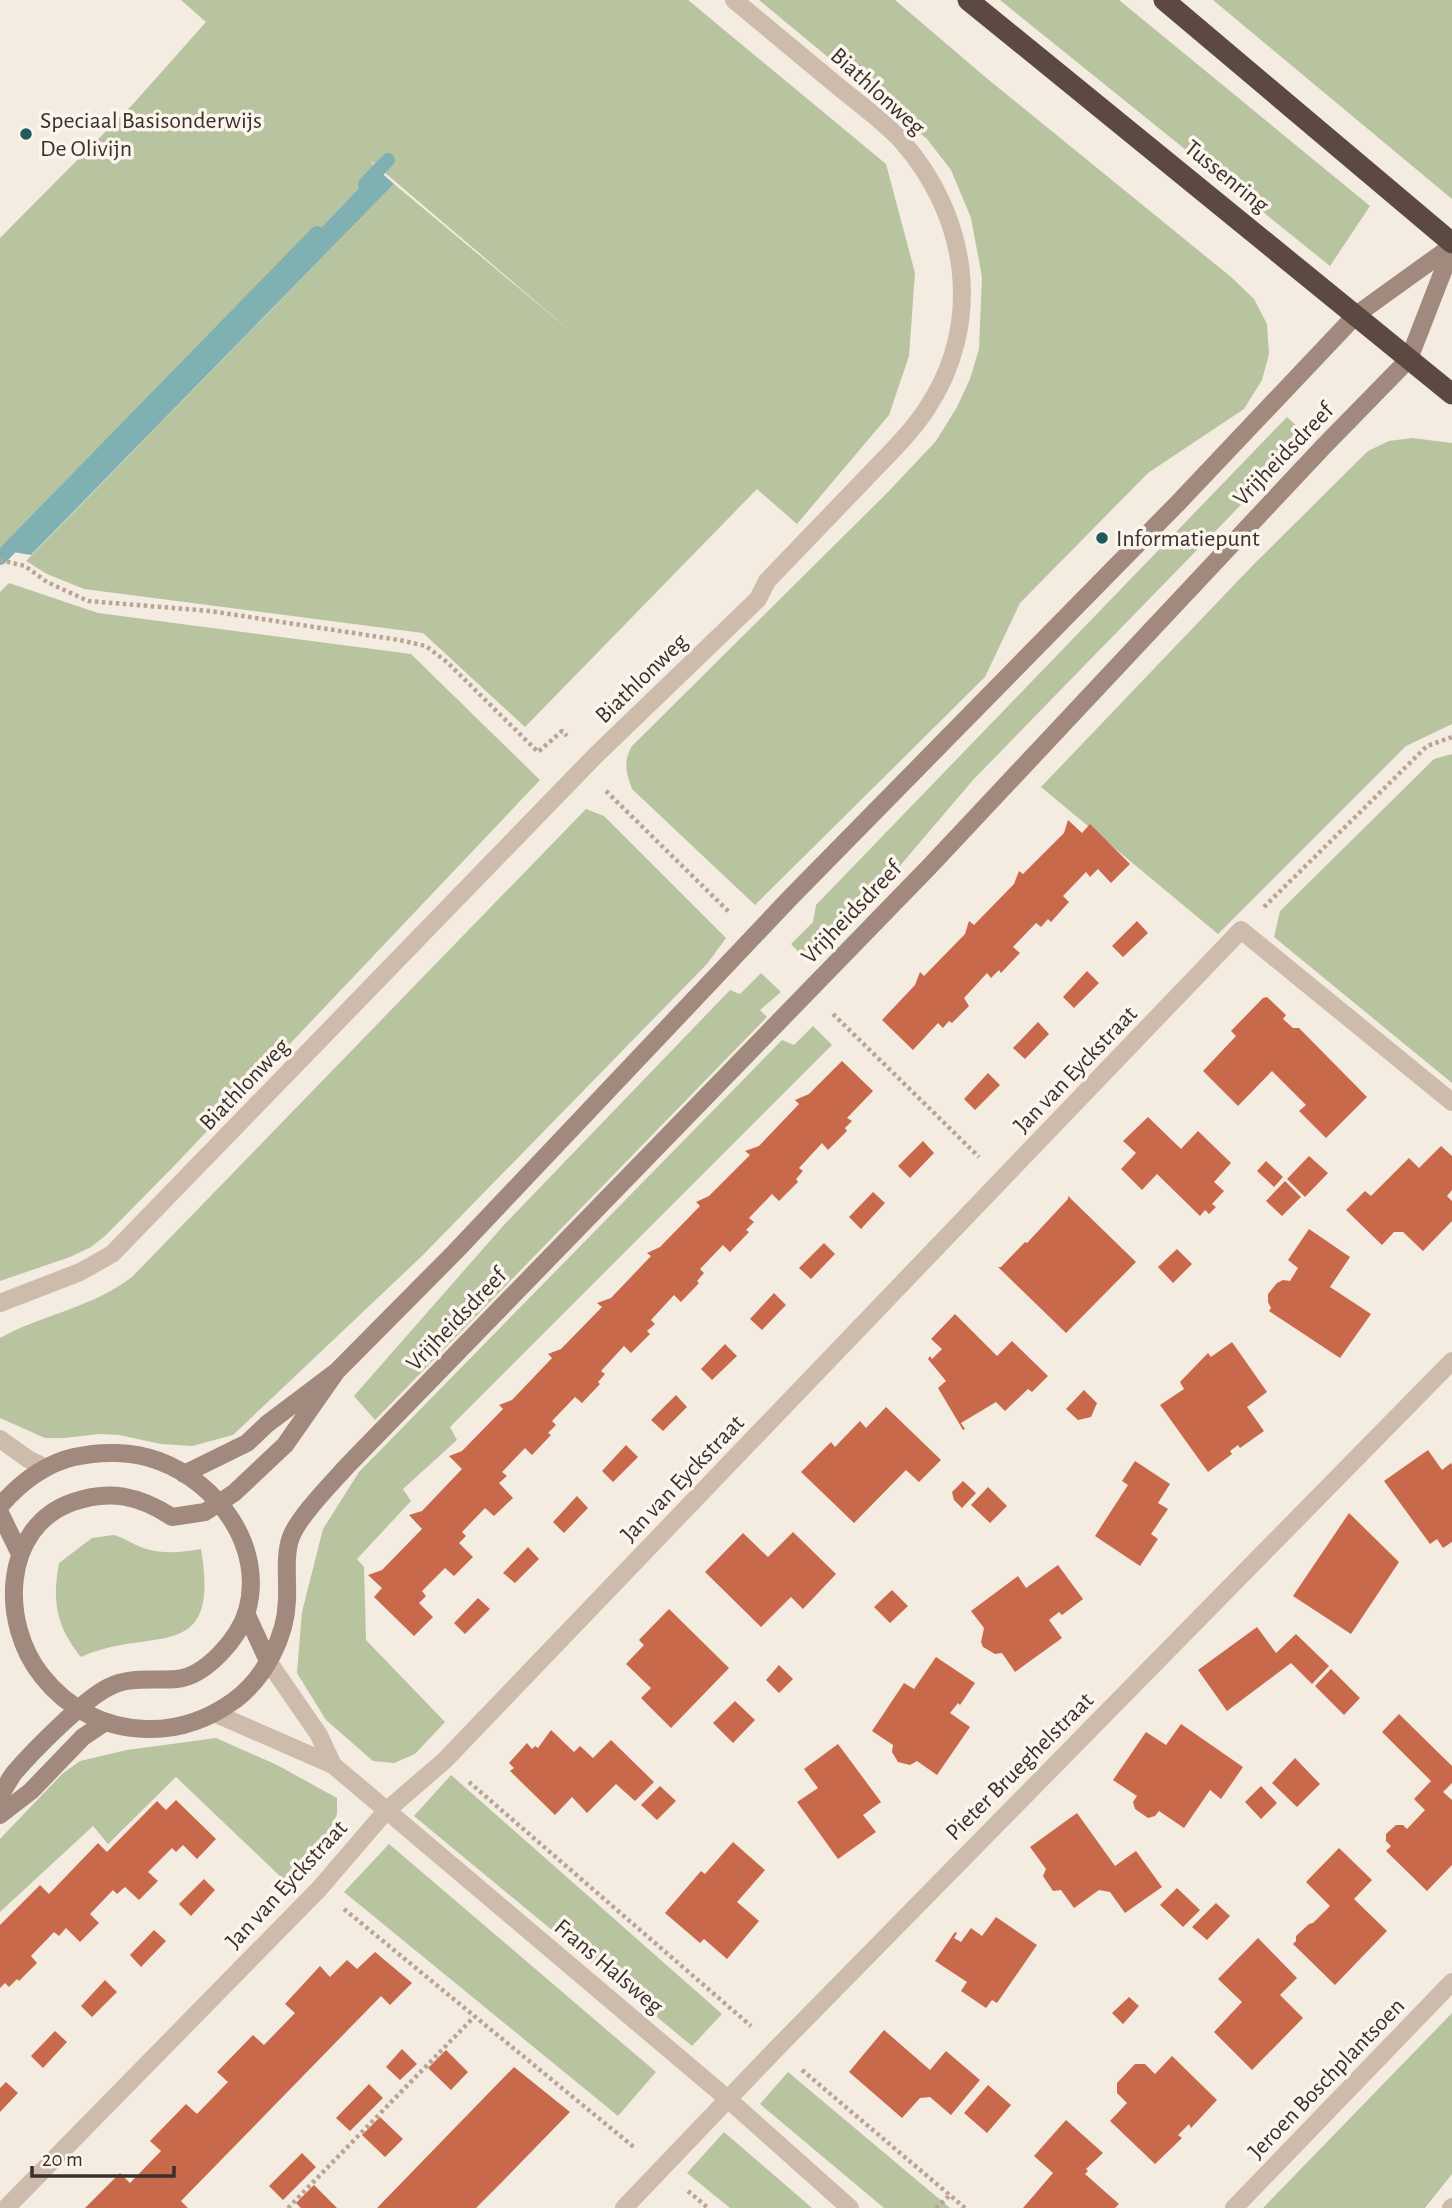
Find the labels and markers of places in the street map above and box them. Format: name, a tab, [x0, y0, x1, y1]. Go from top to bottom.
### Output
place label: Speciaal Basisonderwijs De Olivijn	[40, 109, 262, 161]
marker: Speciaal Basisonderwijs De Olivijn	[18, 126, 34, 142]
place label: Informatiepunt	[1116, 527, 1260, 551]
marker: Informatiepunt	[1094, 530, 1110, 546]

